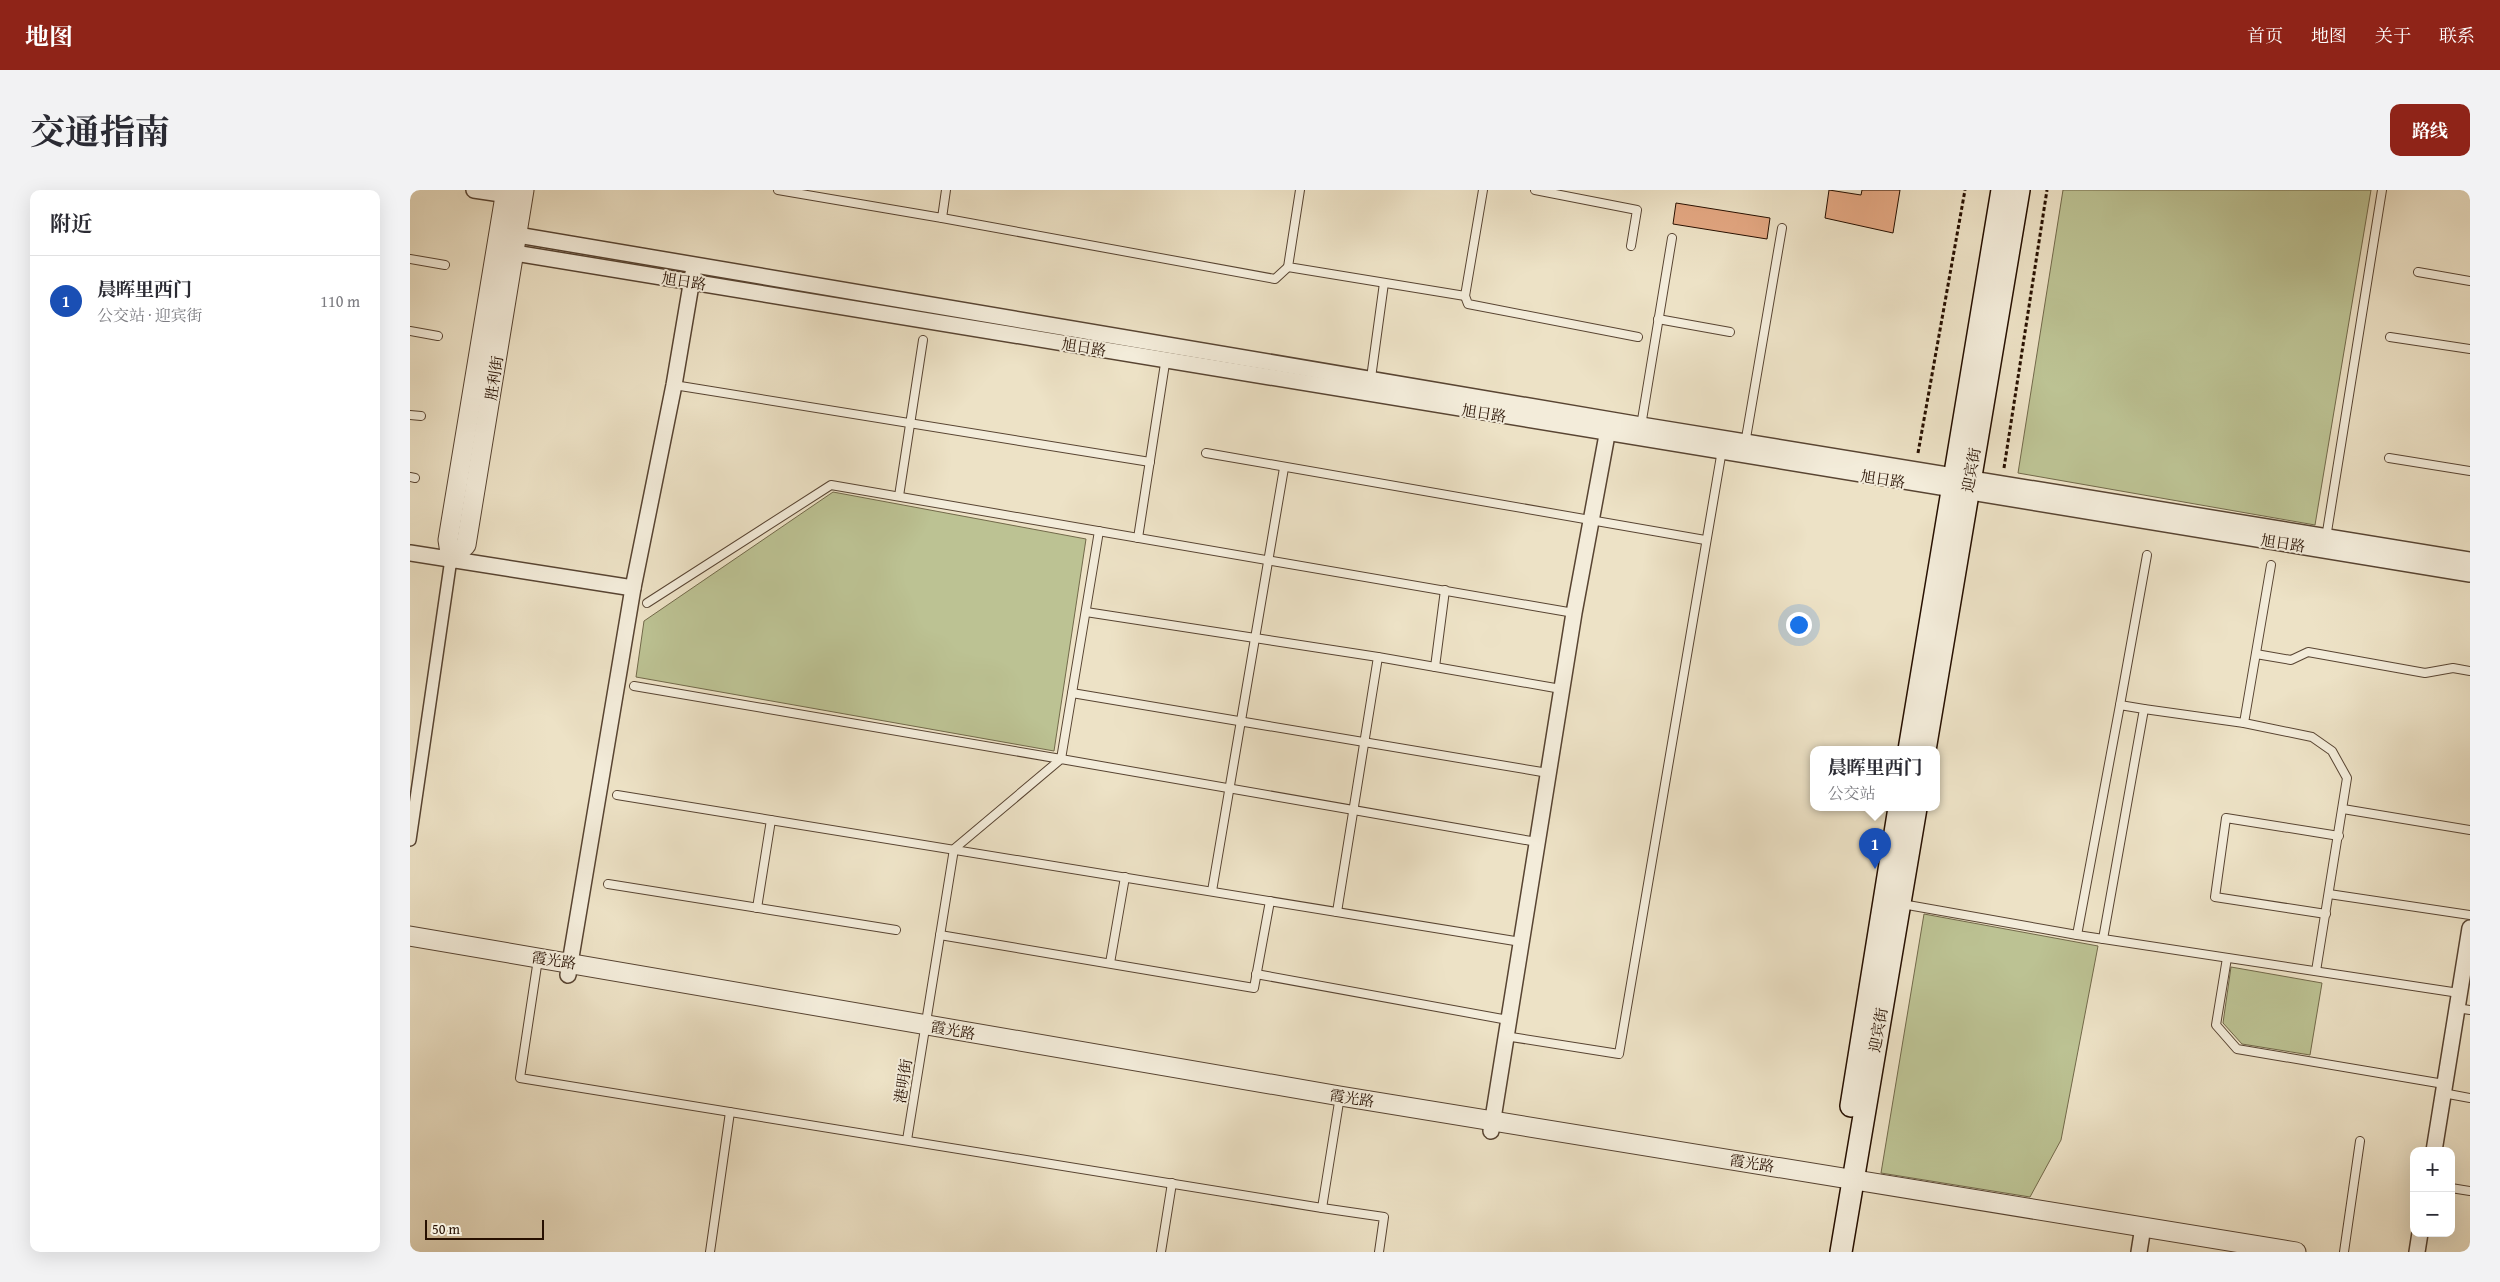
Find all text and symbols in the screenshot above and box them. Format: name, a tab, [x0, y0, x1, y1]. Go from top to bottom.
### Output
text: 地图	[25, 19, 73, 54]
text: 首页	[2247, 22, 2283, 49]
text: 地图	[2311, 22, 2347, 49]
text: 关于	[2375, 22, 2411, 49]
text: 联系	[2439, 22, 2475, 49]
button: 路线	[2390, 104, 2470, 156]
text: 交通指南	[30, 106, 170, 157]
text: 附近	[50, 208, 92, 239]
street label: 旭日路	[660, 267, 708, 295]
text: 晨晖里西门	[97, 275, 192, 303]
text: 1	[62, 289, 70, 313]
text: 110 m	[320, 289, 360, 313]
text: 公交站 · 迎宾街	[97, 303, 203, 327]
street label: 旭日路	[1060, 333, 1108, 361]
street label: 胜利街	[480, 354, 508, 402]
street label: 旭日路	[1460, 399, 1508, 427]
street label: 迎宾街	[1957, 446, 1985, 494]
street label: 旭日路	[1859, 465, 1907, 493]
street label: 旭日路	[2259, 529, 2307, 557]
your location	[1786, 612, 1812, 638]
popup	[1810, 746, 1940, 811]
text: 晨晖里西门	[1827, 753, 1923, 781]
text: 公交站	[1827, 781, 1876, 805]
pin: 1	[1859, 828, 1891, 869]
street label: 霞光路	[530, 946, 578, 974]
street label: 迎宾街	[1864, 1006, 1892, 1054]
street label: 霞光路	[929, 1016, 977, 1044]
street label: 港明街	[889, 1057, 917, 1105]
street label: 霞光路	[1328, 1084, 1376, 1112]
map controls	[2410, 1147, 2455, 1237]
button: +	[2410, 1147, 2455, 1192]
street label: 霞光路	[1728, 1149, 1776, 1177]
button: −	[2410, 1192, 2455, 1237]
scale bar	[425, 1217, 544, 1240]
text: 50 m	[432, 1219, 460, 1239]

